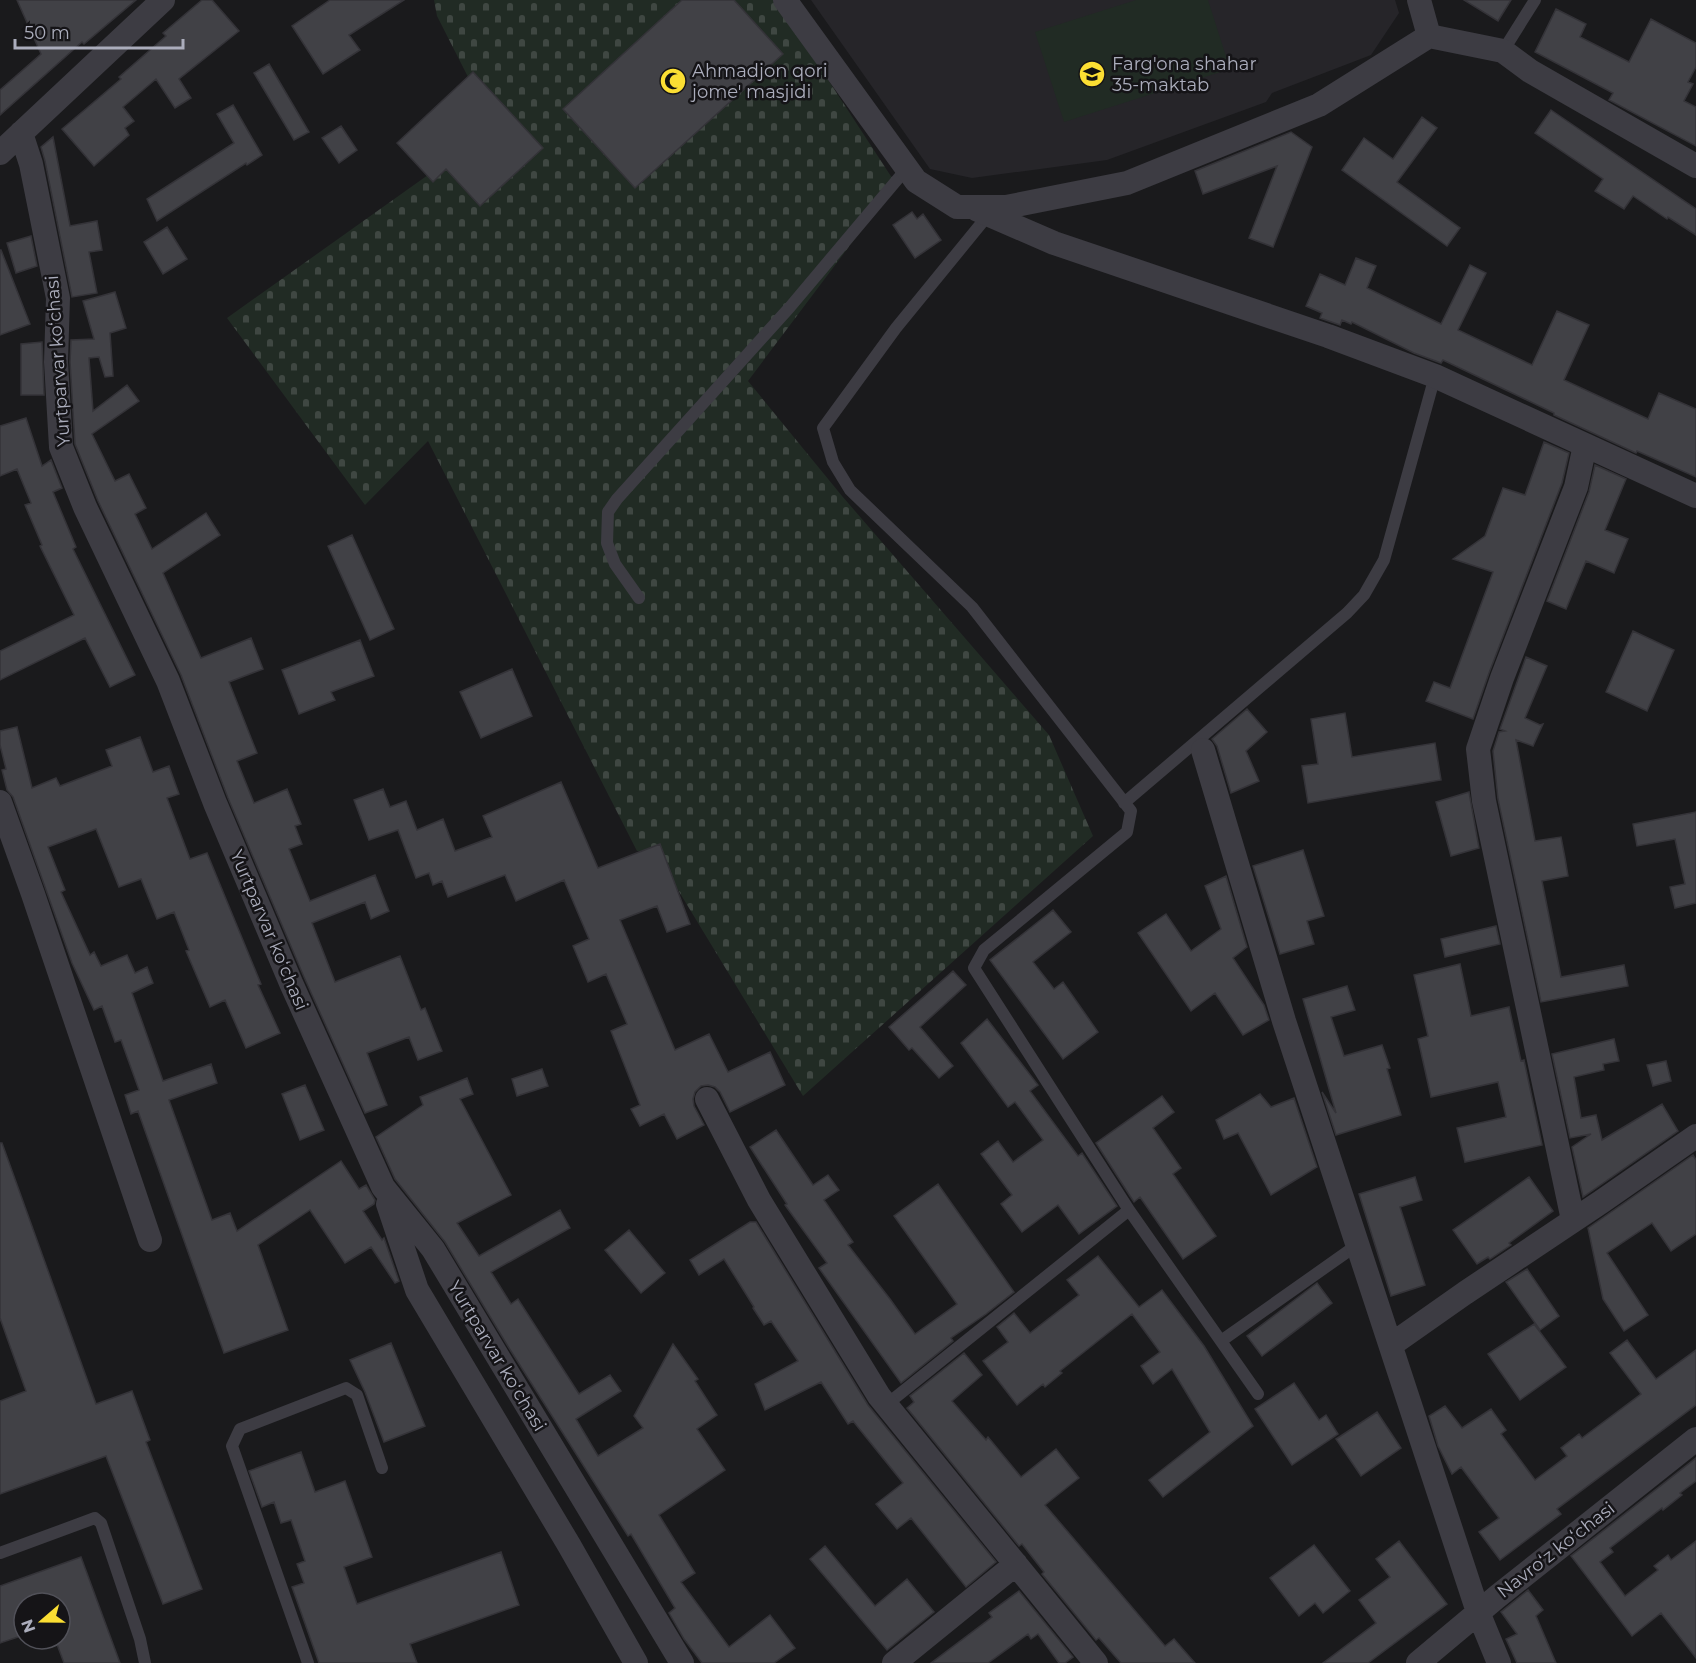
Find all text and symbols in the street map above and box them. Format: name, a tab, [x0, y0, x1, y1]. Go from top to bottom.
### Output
scale bar	[15, 12, 183, 50]
text: 50 m	[24, 22, 70, 44]
place label: Farg'ona shahar 35-maktab	[1112, 53, 1257, 96]
school or university icon: Farg'ona shahar 35-maktab	[1077, 59, 1107, 89]
place label: Ahmadjon qori jome' masjidi	[690, 60, 828, 103]
mosque icon: Ahmadjon qori jome' masjidi	[658, 66, 688, 96]
street label: Yurtparvar koʻchasi	[41, 274, 75, 448]
street label: Yurtparvar koʻchasi	[225, 847, 313, 1013]
street label: Yurtparvar koʻchasi	[443, 1277, 551, 1435]
street label: Navroʻz koʻchasi	[1493, 1497, 1619, 1603]
north arrow	[12, 1591, 72, 1651]
text: N	[17, 1617, 40, 1635]

